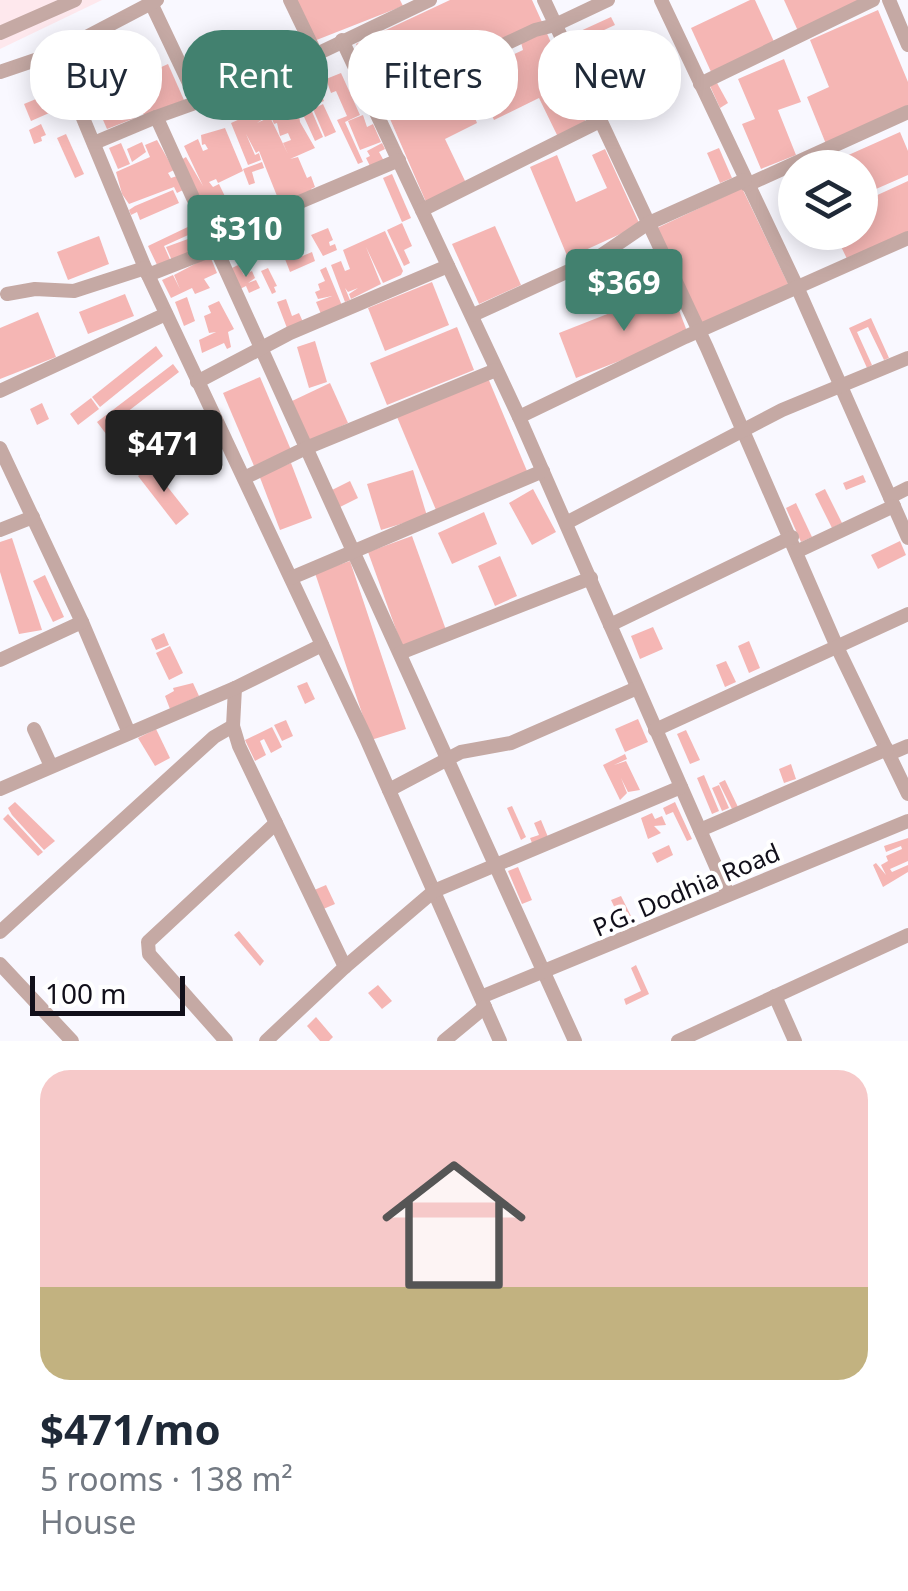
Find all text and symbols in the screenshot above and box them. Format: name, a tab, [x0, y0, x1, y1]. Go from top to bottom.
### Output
chip: Buy	[30, 30, 162, 120]
chip: Rent	[182, 30, 328, 120]
chip: Filters	[348, 30, 518, 120]
chip: New	[538, 30, 681, 120]
map controls	[778, 150, 878, 250]
button: layers	[778, 150, 878, 250]
pin: $310	[187, 195, 305, 280]
text: $310	[209, 206, 283, 249]
pin: $369	[565, 249, 683, 334]
text: $369	[587, 260, 661, 303]
pin: $471	[105, 410, 223, 495]
text: $471	[127, 421, 201, 464]
street label: P.G. Dodhia Road	[587, 834, 785, 944]
scale bar	[30, 971, 185, 1016]
text: 100 m	[45, 974, 127, 1012]
icon: home	[364, 1135, 544, 1315]
text: $471/mo	[40, 1400, 221, 1457]
text: 5 rooms · 138 m²	[40, 1457, 293, 1500]
text: House	[40, 1500, 136, 1543]

